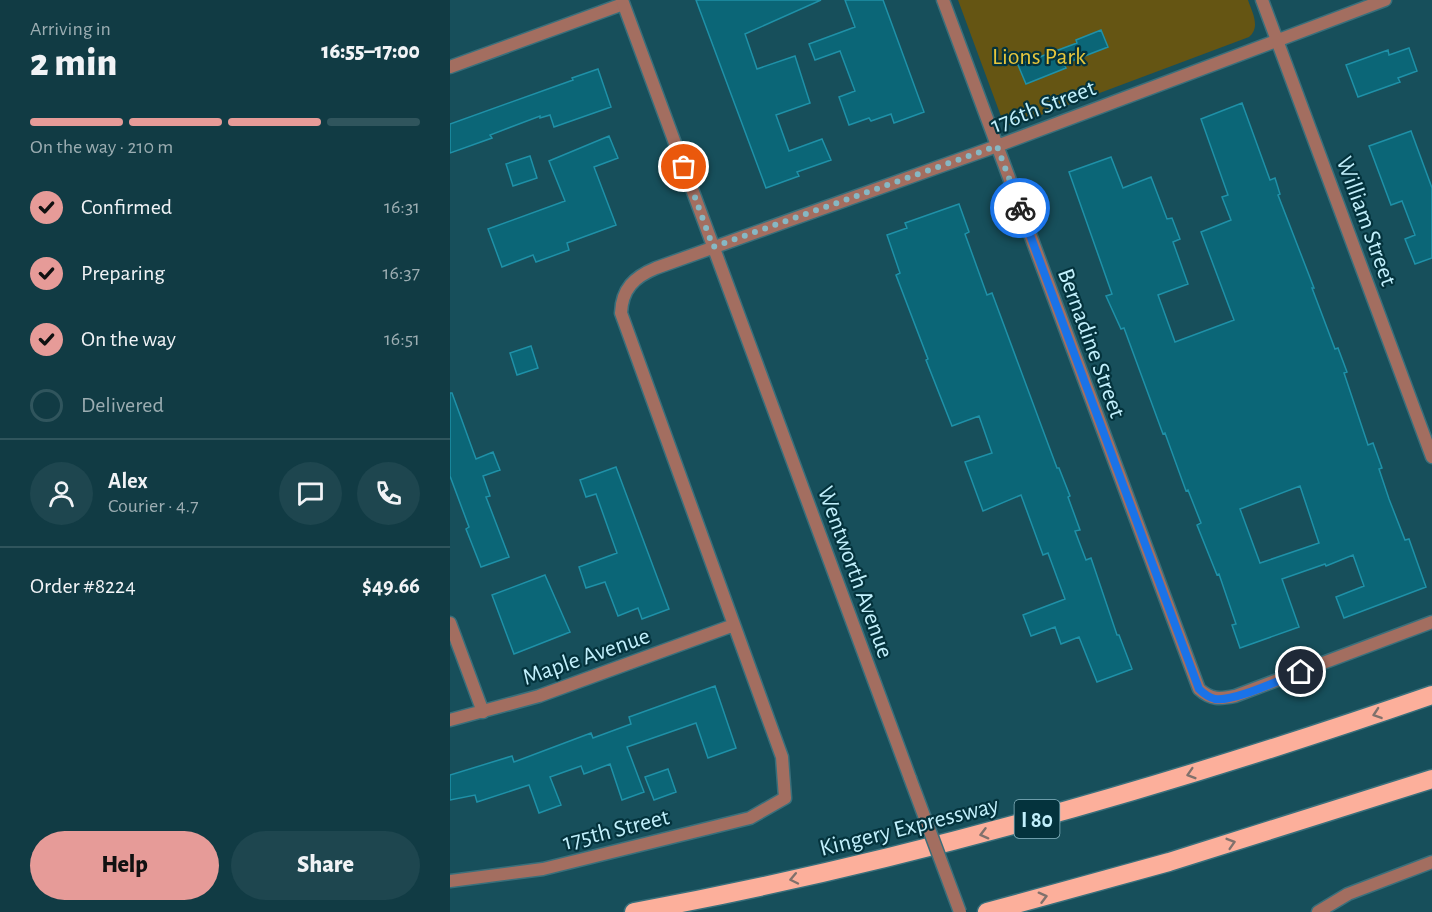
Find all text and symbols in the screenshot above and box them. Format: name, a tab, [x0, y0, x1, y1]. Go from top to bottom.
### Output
text: Arriving in	[30, 19, 111, 39]
text: 16:55–17:00	[321, 40, 420, 62]
text: 2 min	[30, 44, 117, 83]
park label: Lions Park	[992, 45, 1086, 69]
street label: 176th Street	[988, 76, 1099, 138]
text: On the way · 210 m	[30, 137, 173, 157]
pin	[658, 141, 709, 192]
icon: bag	[667, 150, 700, 183]
street label: William Street	[1332, 154, 1401, 289]
courier	[990, 178, 1050, 238]
icon: check	[30, 191, 63, 224]
icon: bike	[1004, 192, 1037, 225]
text: Confirmed	[81, 196, 172, 218]
text: 16:31	[384, 197, 420, 217]
icon: check	[30, 257, 63, 290]
text: Preparing	[81, 262, 165, 284]
text: 16:37	[383, 263, 420, 283]
street label: Bernadine Street	[1053, 265, 1129, 422]
icon: check	[30, 323, 63, 356]
text: On the way	[81, 328, 176, 350]
text: 16:51	[384, 329, 420, 349]
text: Delivered	[81, 394, 164, 416]
button: person	[30, 462, 93, 525]
button: chat	[279, 462, 342, 525]
button: phone	[357, 462, 420, 525]
text: Alex	[108, 470, 148, 492]
street label: Wentworth Avenue	[813, 483, 897, 661]
text: Courier · 4.7	[108, 496, 199, 516]
text: Order #8224	[30, 575, 136, 597]
text: $49.66	[362, 575, 420, 597]
street label: Maple Avenue	[520, 624, 653, 690]
pin	[1275, 646, 1326, 697]
icon: home	[1284, 655, 1317, 688]
one-way arrow	[1372, 707, 1383, 720]
one-way arrow	[1186, 767, 1197, 779]
street label: Kingery Expressway	[817, 793, 1001, 861]
road number: I 80	[1014, 800, 1060, 838]
street label: 175th Street	[561, 805, 672, 855]
one-way arrow	[979, 826, 989, 839]
button: Help	[30, 831, 219, 900]
button: Share	[231, 831, 420, 900]
one-way arrow	[1225, 838, 1236, 850]
one-way arrow	[789, 872, 799, 885]
one-way arrow	[1037, 892, 1048, 904]

